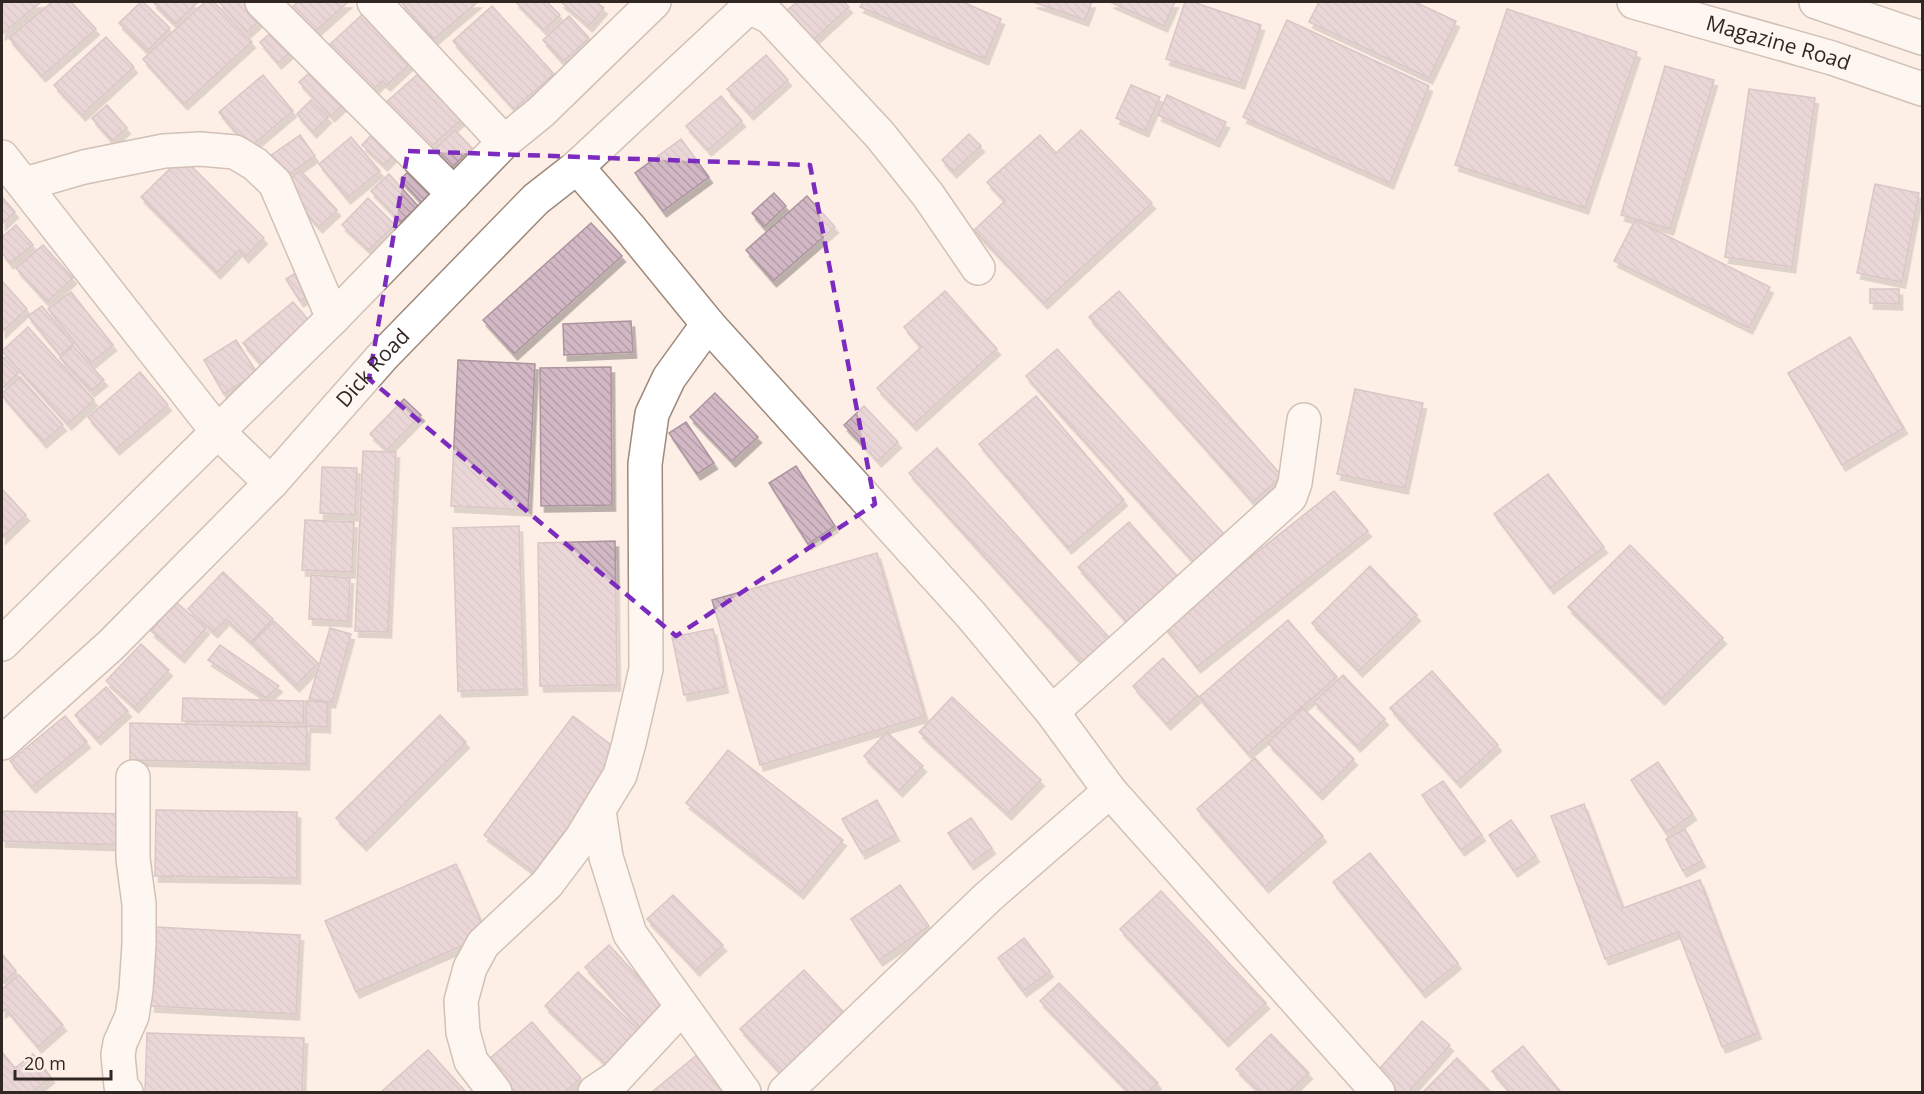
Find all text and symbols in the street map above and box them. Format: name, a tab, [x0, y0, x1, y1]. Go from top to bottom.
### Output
street label: Magazine Road	[1703, 8, 1855, 76]
street label: Dick Road	[329, 322, 415, 413]
scale bar	[15, 1043, 111, 1081]
text: 20 m	[24, 1051, 66, 1075]

